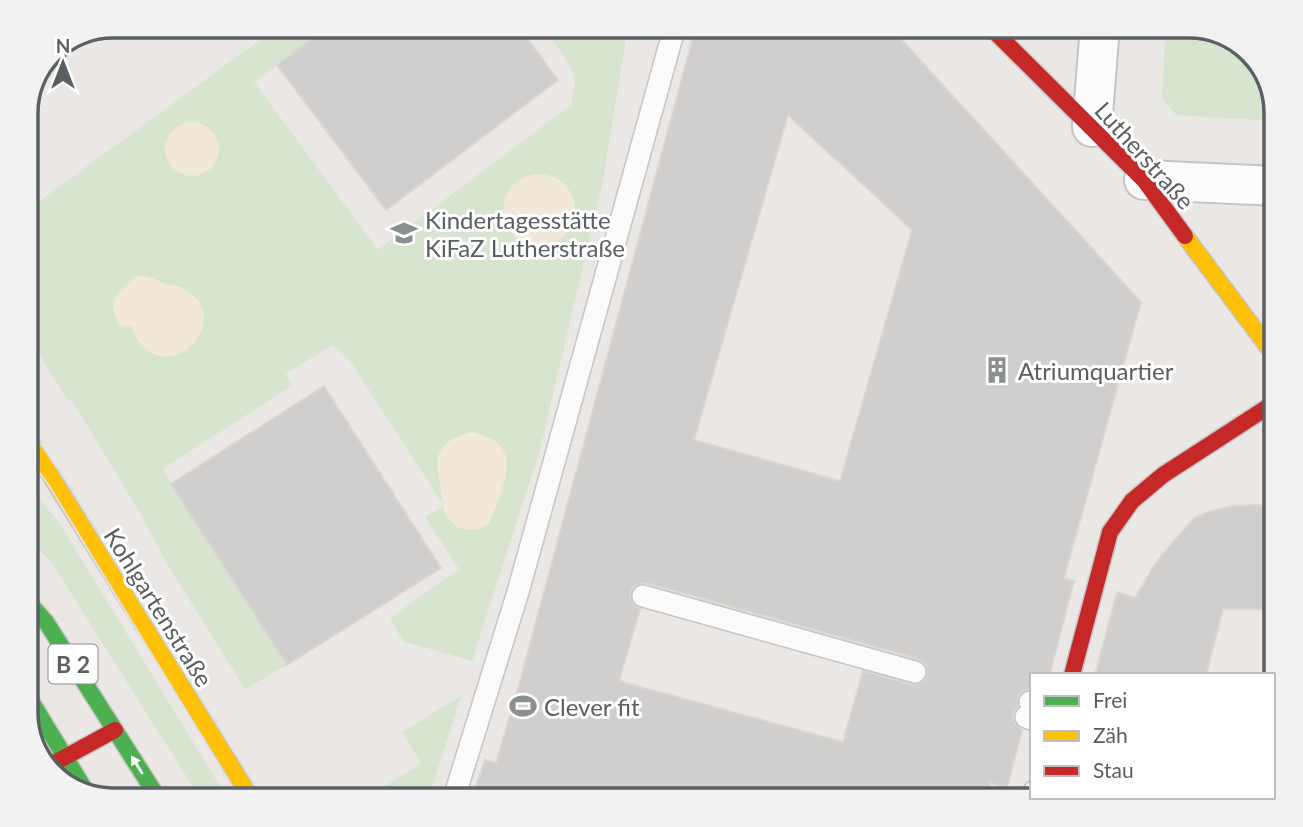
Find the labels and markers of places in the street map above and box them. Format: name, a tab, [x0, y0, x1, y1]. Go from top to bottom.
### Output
place label: Kindertagesstätte KiFaZ Lutherstraße	[425, 205, 625, 262]
school or university icon: Kindertagesstätte KiFaZ Lutherstraße	[389, 218, 419, 248]
building icon: Atriumquartier	[982, 355, 1012, 385]
place label: Atriumquartier	[1018, 356, 1174, 385]
sports icon: Clever fit	[508, 691, 538, 721]
place label: Clever fit	[544, 692, 640, 721]

